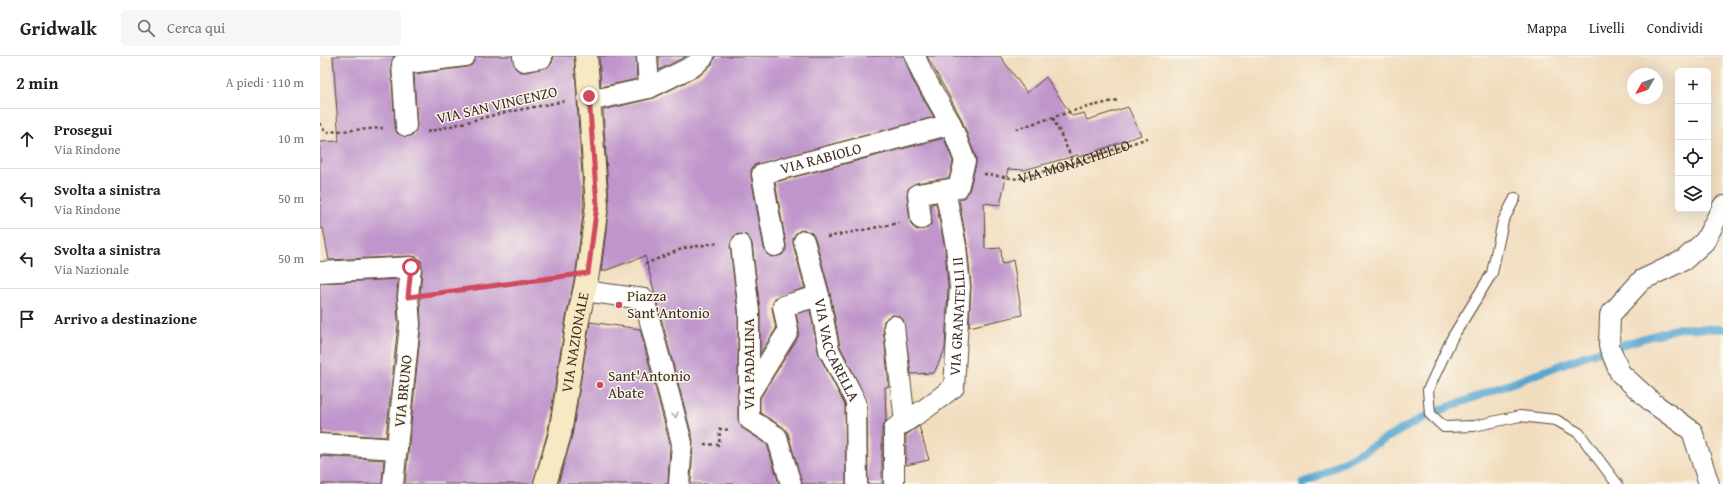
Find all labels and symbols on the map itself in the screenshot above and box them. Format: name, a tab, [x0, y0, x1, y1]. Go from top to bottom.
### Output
north arrow	[1627, 68, 1663, 104]
street label: VIA SAN VINCENZO	[434, 80, 559, 129]
route end	[580, 87, 598, 105]
street label: VIA MONACHELLO	[1015, 134, 1133, 189]
street label: VIA RABIOLO	[778, 137, 864, 179]
street label: VIA GRANATELLI II	[944, 256, 970, 377]
route start	[402, 258, 420, 276]
place label: Piazza Sant'Antonio	[627, 285, 710, 323]
street label: VIA NAZIONALE	[556, 290, 594, 394]
street label: VIA VACCARELLA	[810, 296, 865, 405]
marker: Piazza Sant'Antonio	[614, 300, 624, 310]
street label: VIA PADALINA	[738, 318, 759, 410]
street label: VIA BRUNO	[388, 354, 417, 428]
place label: Sant'Antonio Abate	[608, 365, 691, 403]
marker: Sant'Antonio Abate	[595, 380, 605, 390]
one-way arrow	[670, 412, 679, 419]

